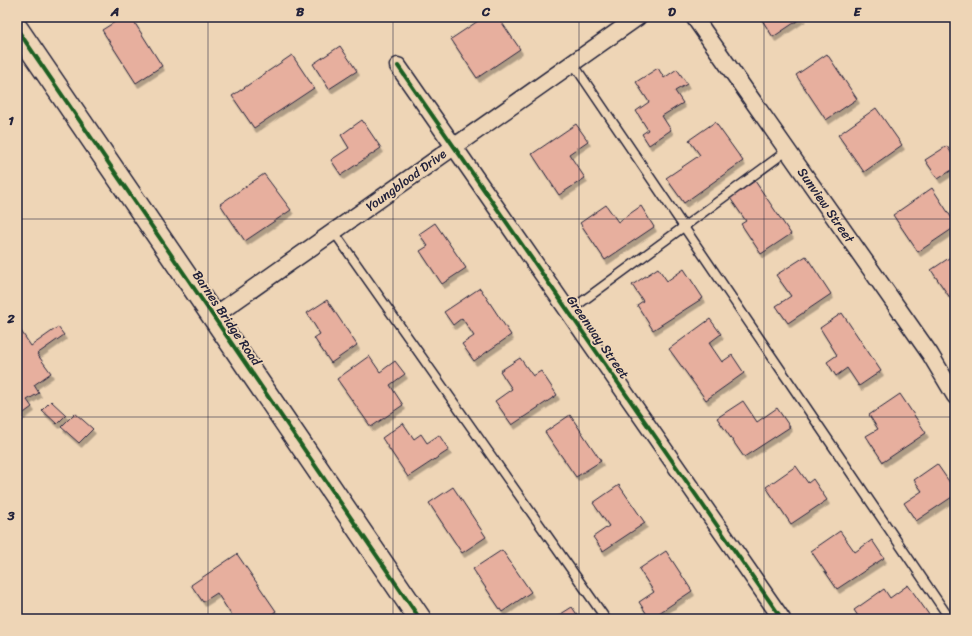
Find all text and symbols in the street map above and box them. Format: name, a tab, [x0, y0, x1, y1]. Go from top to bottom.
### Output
text: A	[110, 0, 119, 23]
text: B	[296, 0, 305, 23]
text: C	[481, 0, 491, 23]
text: D	[668, 0, 676, 23]
text: E	[853, 0, 862, 23]
text: 1	[8, 109, 14, 132]
street label: Youngblood Drive	[360, 143, 452, 217]
street label: Sunview Street	[791, 162, 861, 248]
street label: Barnes Bridge Road	[186, 266, 268, 371]
street label: Greenway Street	[561, 290, 636, 384]
text: 2	[6, 307, 15, 330]
text: 3	[6, 504, 15, 527]

